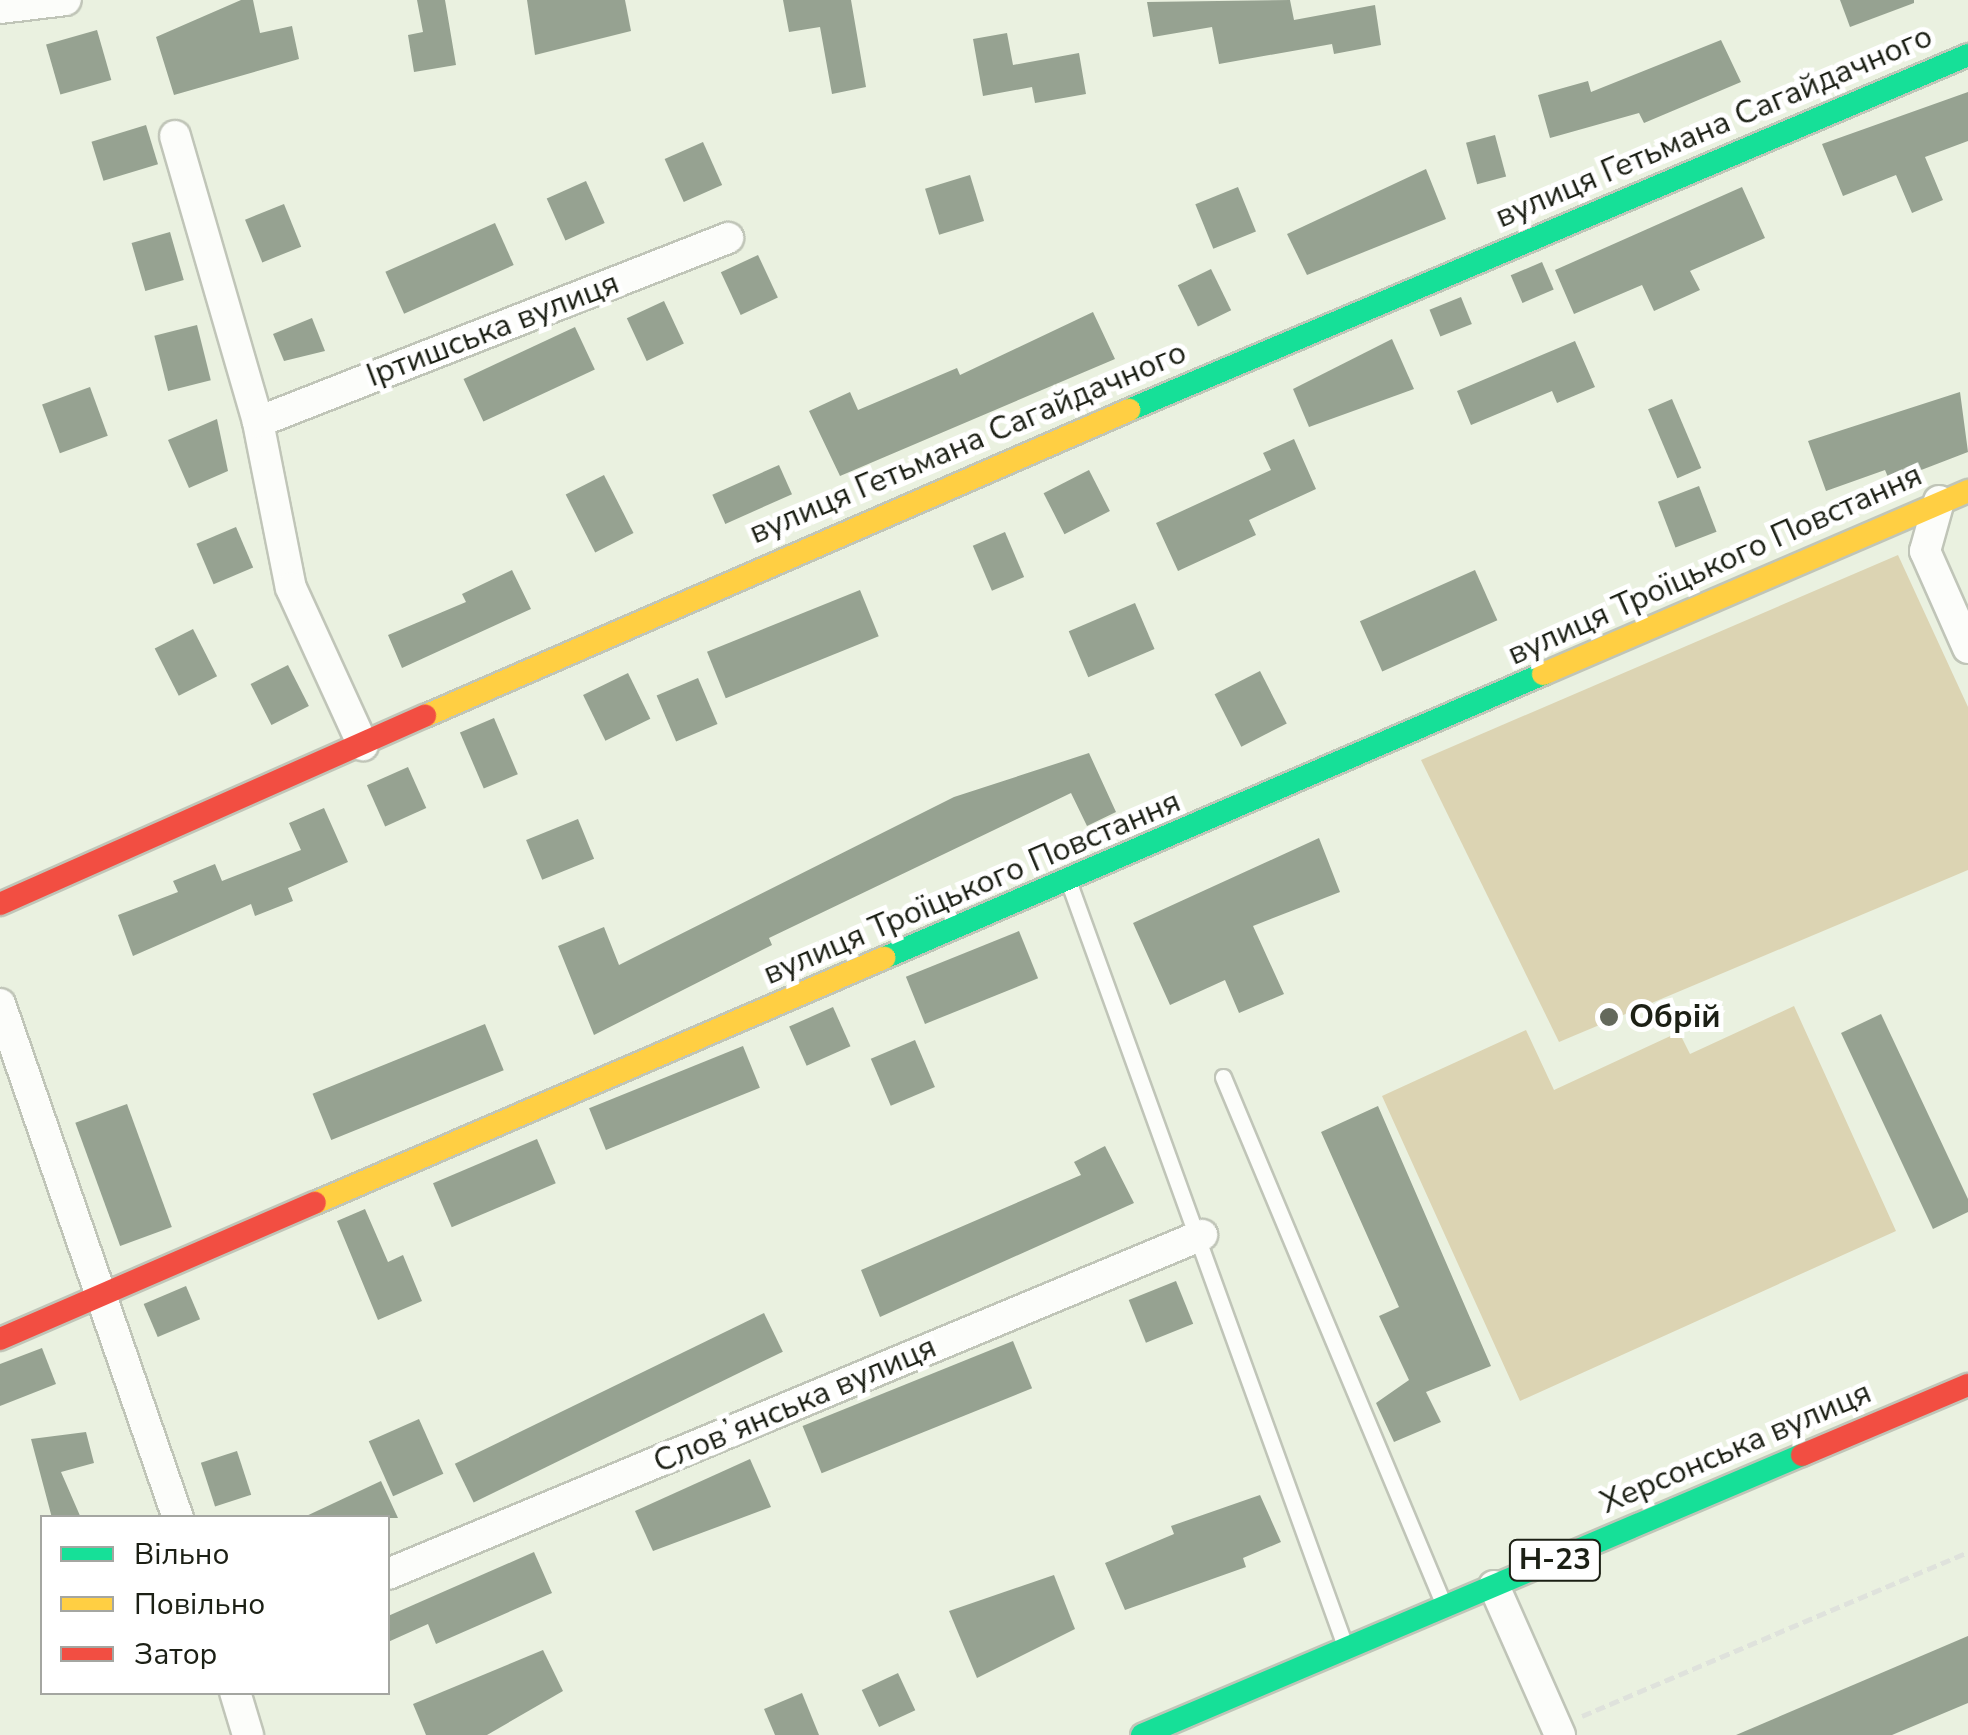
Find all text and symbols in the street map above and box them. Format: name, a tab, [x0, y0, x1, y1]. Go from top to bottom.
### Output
street label: вулиця Гетьмана Сагайдачного	[1490, 17, 1938, 237]
street label: Іртишська вулиця	[361, 264, 625, 396]
street label: вулиця Гетьмана Сагайдачного	[744, 333, 1192, 553]
street label: вулиця Троїцького Повстання	[1502, 456, 1928, 674]
street label: вулиця Троїцького Повстання	[758, 783, 1186, 993]
place label: Обрій	[1629, 998, 1721, 1036]
marker: Обрій	[1598, 1006, 1620, 1028]
street label: Словʼянська вулиця	[648, 1328, 942, 1482]
street label: Херсонська вулиця	[1595, 1374, 1877, 1522]
legend	[40, 1515, 390, 1695]
text: Вільно	[134, 1534, 229, 1575]
road number: Н-23	[1508, 1535, 1602, 1585]
text: Повільно	[134, 1584, 265, 1625]
text: Затор	[134, 1634, 217, 1675]

